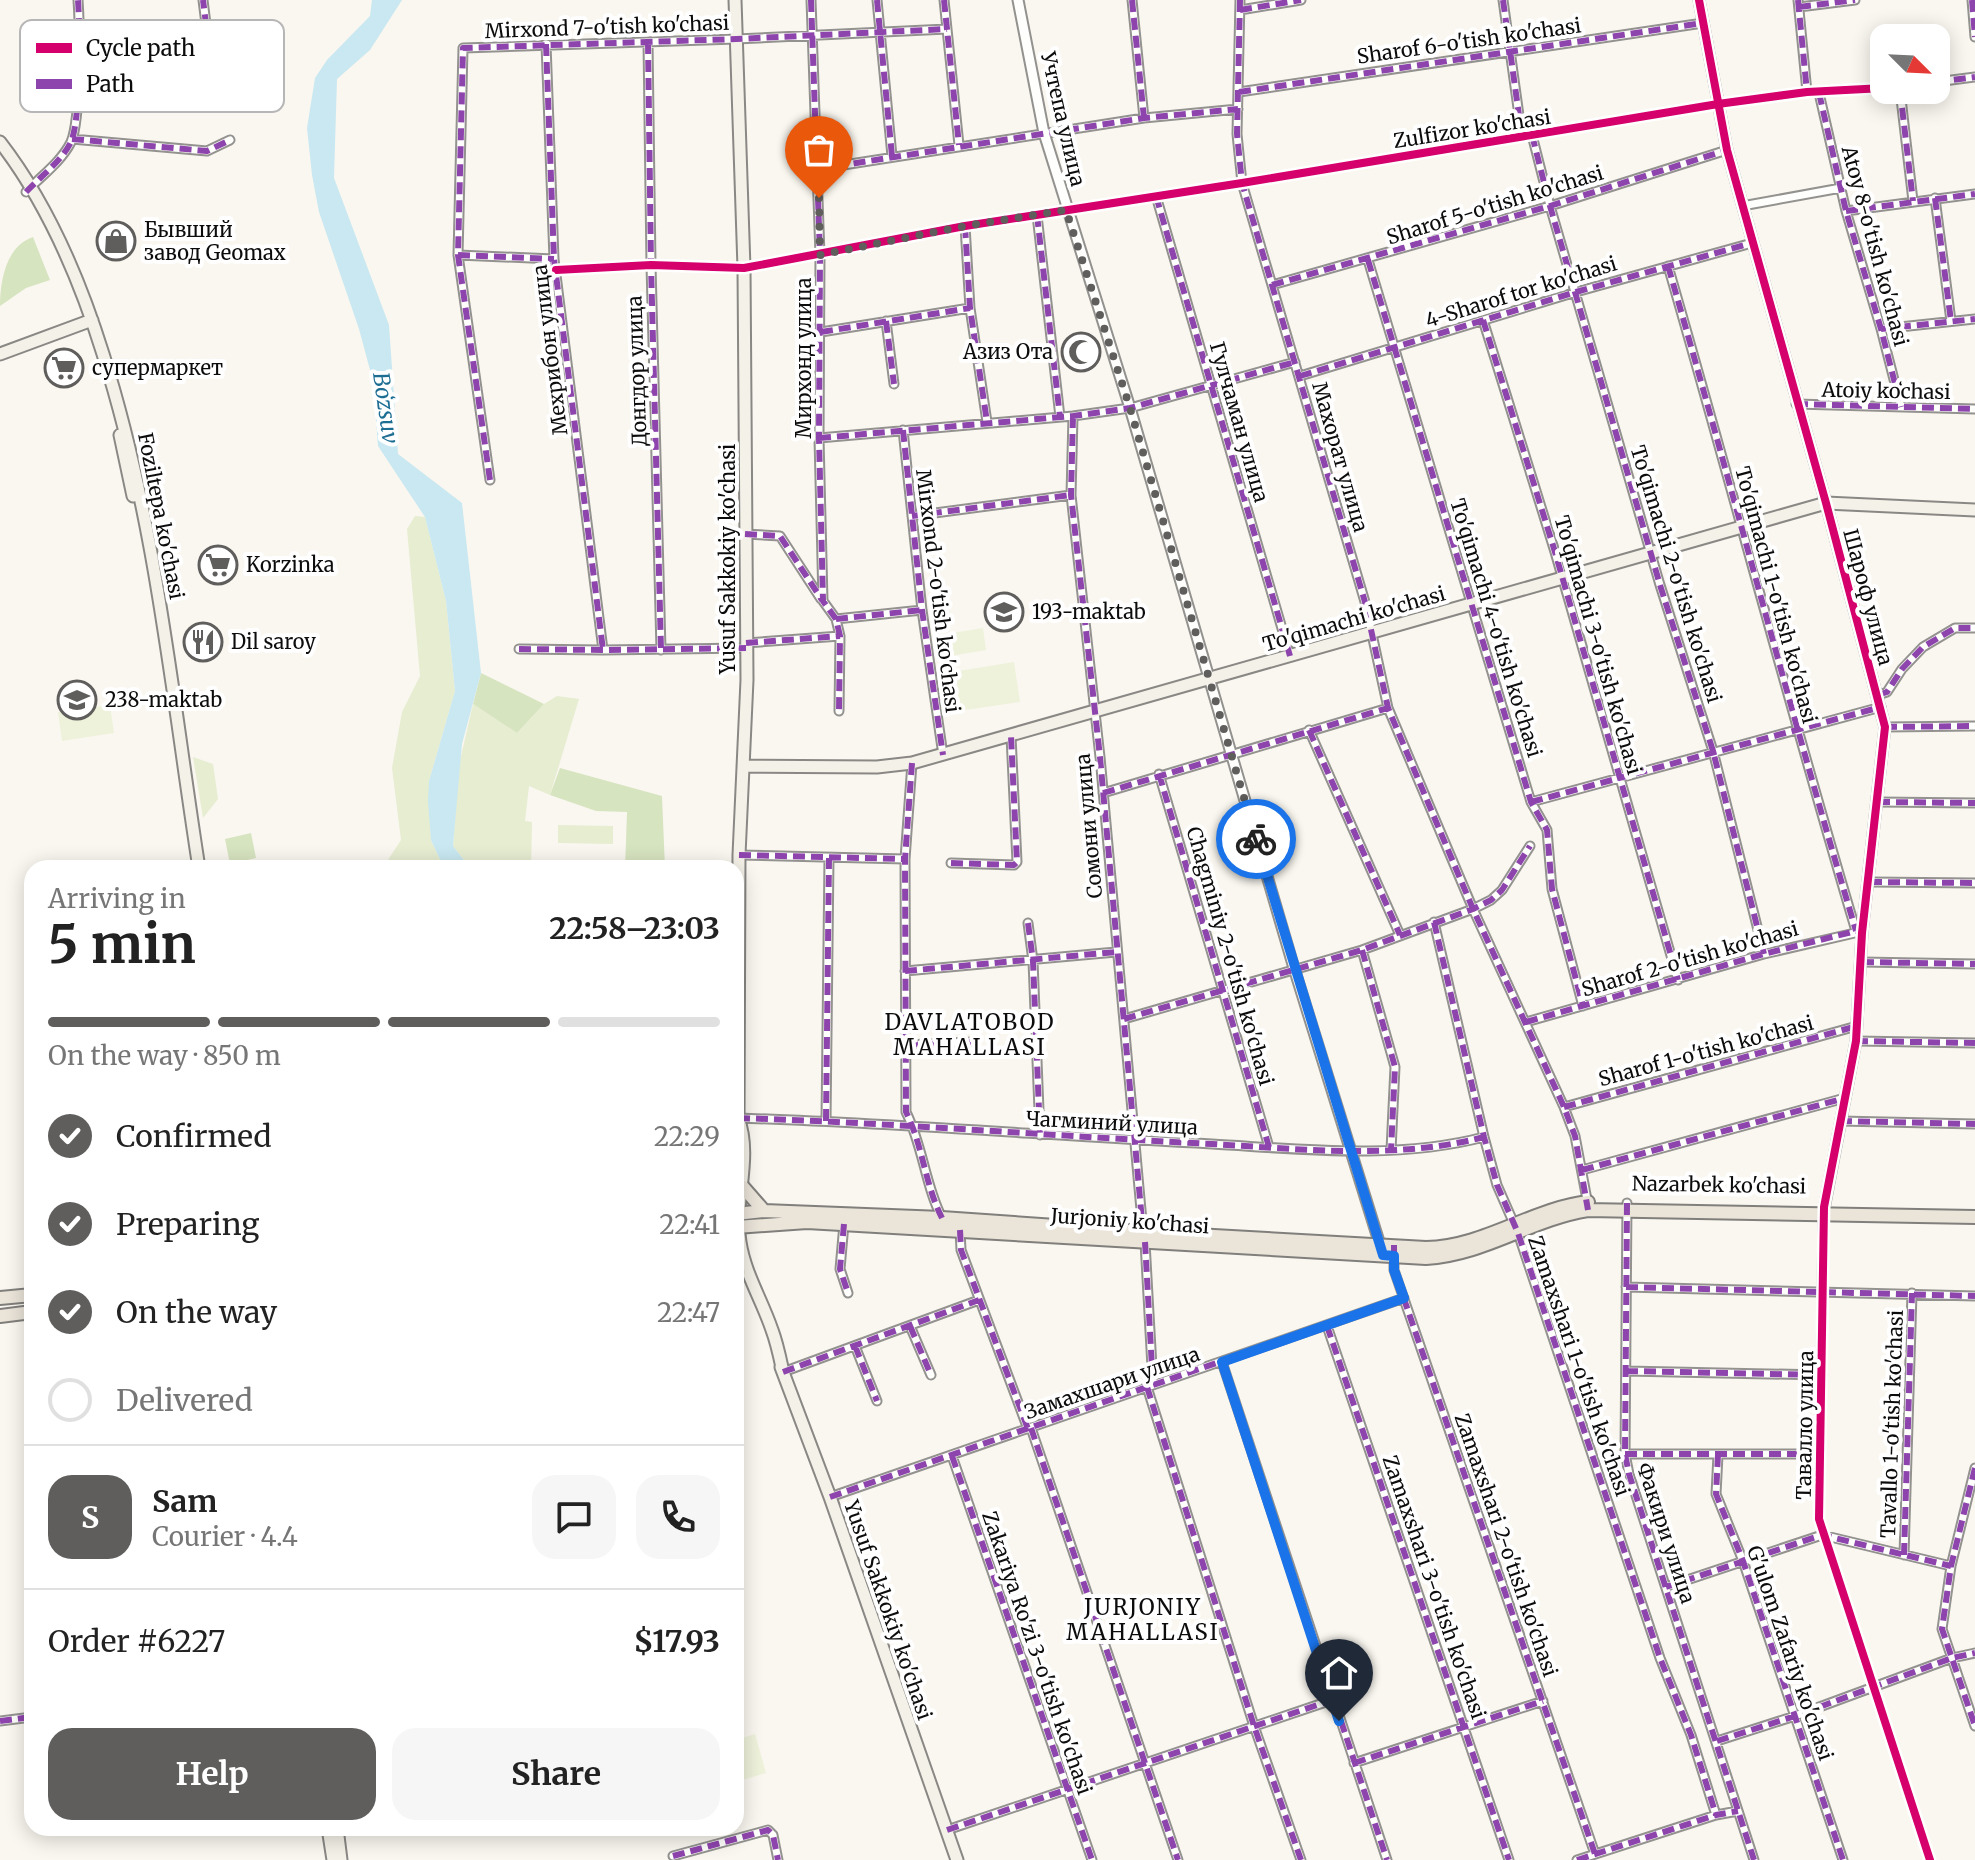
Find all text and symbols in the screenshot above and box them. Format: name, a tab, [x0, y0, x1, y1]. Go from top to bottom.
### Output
street label: Mirxond 7-o'tish ko'chasi	[484, 10, 730, 43]
street label: Sharof 6-o'tish ko'chasi	[1355, 12, 1583, 69]
legend	[20, 20, 284, 112]
north arrow	[1870, 24, 1950, 104]
map controls	[1870, 24, 1950, 104]
text: Cycle path	[86, 34, 196, 62]
street label: Учтепа улица	[1036, 48, 1091, 189]
text: Path	[86, 70, 135, 98]
street label: Zulfizor ko'chasi	[1391, 104, 1552, 153]
pin	[785, 116, 853, 198]
icon: bag	[797, 128, 841, 172]
street label: Atoy 8-o'tish ko'chasi	[1836, 142, 1914, 349]
street label: Sharof 5-o'tish ko'chasi	[1383, 160, 1606, 249]
place label: Бывший завод Geomax	[144, 217, 286, 265]
shop icon: Бывший завод Geomax	[95, 220, 137, 262]
street label: 4-Sharof tor ko'chasi	[1422, 250, 1620, 333]
street label: Мехрибон улица	[527, 263, 572, 437]
street label: Мирхонд улица	[791, 277, 816, 438]
street label: Донгдор улица	[621, 295, 652, 447]
mosque icon: Азиз Ота	[1060, 331, 1102, 373]
place label: Азиз Ота	[962, 339, 1053, 364]
street label: Гулчаман улица	[1205, 339, 1274, 505]
supermarket icon: супермаркет	[43, 347, 85, 389]
place label: супермаркет	[92, 355, 223, 380]
water label: Boʻzsuv	[367, 371, 405, 446]
street label: Atoiy koʻchasi	[1820, 377, 1951, 404]
street label: Махорат улица	[1307, 379, 1374, 535]
street label: Foziltepa ko'chasi	[133, 430, 190, 601]
street label: To'qimachi 2-o'tish ko'chasi	[1625, 442, 1728, 706]
street label: Yusuf Sakkokiy ko'chasi	[715, 444, 740, 675]
street label: To'qimachi 1-o'tish ko'chasi	[1730, 464, 1823, 726]
street label: Mirxond 2-o'tish ko'chasi	[911, 468, 966, 714]
street label: To'qimachi 4-o'tish ko'chasi	[1445, 495, 1548, 760]
street label: To'qimachi 3-o'tish ko'chasi	[1549, 512, 1647, 777]
street label: Шароф улица	[1838, 526, 1899, 668]
supermarket icon: Korzinka	[197, 544, 239, 586]
place label: Korzinka	[246, 552, 335, 577]
street label: To'qimachi ko'chasi	[1260, 580, 1448, 657]
school or university icon: 193-maktab	[983, 591, 1025, 633]
place label: 193-maktab	[1032, 599, 1146, 624]
restaurant icon: Dil saroy	[182, 621, 224, 663]
place label: Dil saroy	[231, 629, 316, 654]
school or university icon: 238-maktab	[56, 679, 98, 721]
place label: 238-maktab	[105, 687, 222, 712]
street label: Сомони улица	[1070, 752, 1107, 899]
courier	[1216, 799, 1296, 879]
icon: bike	[1234, 817, 1278, 861]
street label: Chagminiy 2-o'tish ko'chasi	[1182, 824, 1279, 1088]
text: Arriving in	[48, 882, 186, 915]
text: 22:58–23:03	[549, 909, 720, 947]
text: 5 min	[48, 912, 196, 977]
street label: Sharof 2-o'tish ko'chasi	[1579, 916, 1801, 1001]
district label: DAVLATOBOD MAHALLASI	[885, 1008, 1055, 1061]
street label: Sharof 1-o'tish ko'chasi	[1596, 1010, 1816, 1091]
text: On the way · 850 m	[48, 1039, 281, 1072]
street label: Чагминий улица	[1026, 1106, 1199, 1139]
icon: check	[48, 1114, 92, 1158]
text: Confirmed	[116, 1117, 271, 1155]
text: 22:29	[654, 1120, 720, 1153]
street label: Nazarbek ko'chasi	[1632, 1170, 1806, 1199]
icon: check	[48, 1202, 92, 1246]
street label: Jurjoniy ko'chasi	[1049, 1202, 1210, 1239]
text: Preparing	[116, 1205, 259, 1243]
text: 22:41	[659, 1208, 720, 1241]
street label: Zamaxshari 1-o'tish ko'chasi	[1523, 1232, 1636, 1499]
icon: check	[48, 1290, 92, 1334]
text: On the way	[116, 1293, 277, 1331]
text: 22:47	[657, 1296, 720, 1329]
street label: Tavallo 1-o'tish ko'chasi	[1875, 1309, 1908, 1539]
street label: Замахшари улица	[1021, 1341, 1203, 1424]
street label: Тавалло улица	[1791, 1350, 1818, 1500]
text: Delivered	[116, 1381, 253, 1419]
street label: Zamaxshari 2-o'tish ko'chasi	[1450, 1410, 1563, 1680]
street label: Zamaxshari 3-o'tish ko'chasi	[1378, 1452, 1491, 1722]
street label: Факири улица	[1632, 1459, 1701, 1607]
button: chat	[532, 1475, 616, 1559]
button: phone	[636, 1475, 720, 1559]
text: Sam	[152, 1482, 217, 1520]
street label: Yusuf Sakkokiy ko'chasi	[839, 1496, 938, 1723]
text: S	[81, 1498, 99, 1536]
street label: Zakariya Ro'zi 3-o'tish ko'chasi	[977, 1508, 1098, 1798]
text: Courier · 4.4	[152, 1520, 298, 1553]
street label: G'ulom Zafariy ko'chasi	[1742, 1542, 1839, 1763]
district label: JURJONIY MAHALLASI	[1066, 1593, 1220, 1646]
text: Order #6227	[48, 1622, 225, 1660]
text: $17.93	[634, 1622, 720, 1660]
pin	[1305, 1639, 1373, 1721]
icon: home	[1317, 1651, 1361, 1695]
button: Help	[48, 1728, 376, 1820]
button: Share	[392, 1728, 720, 1820]

